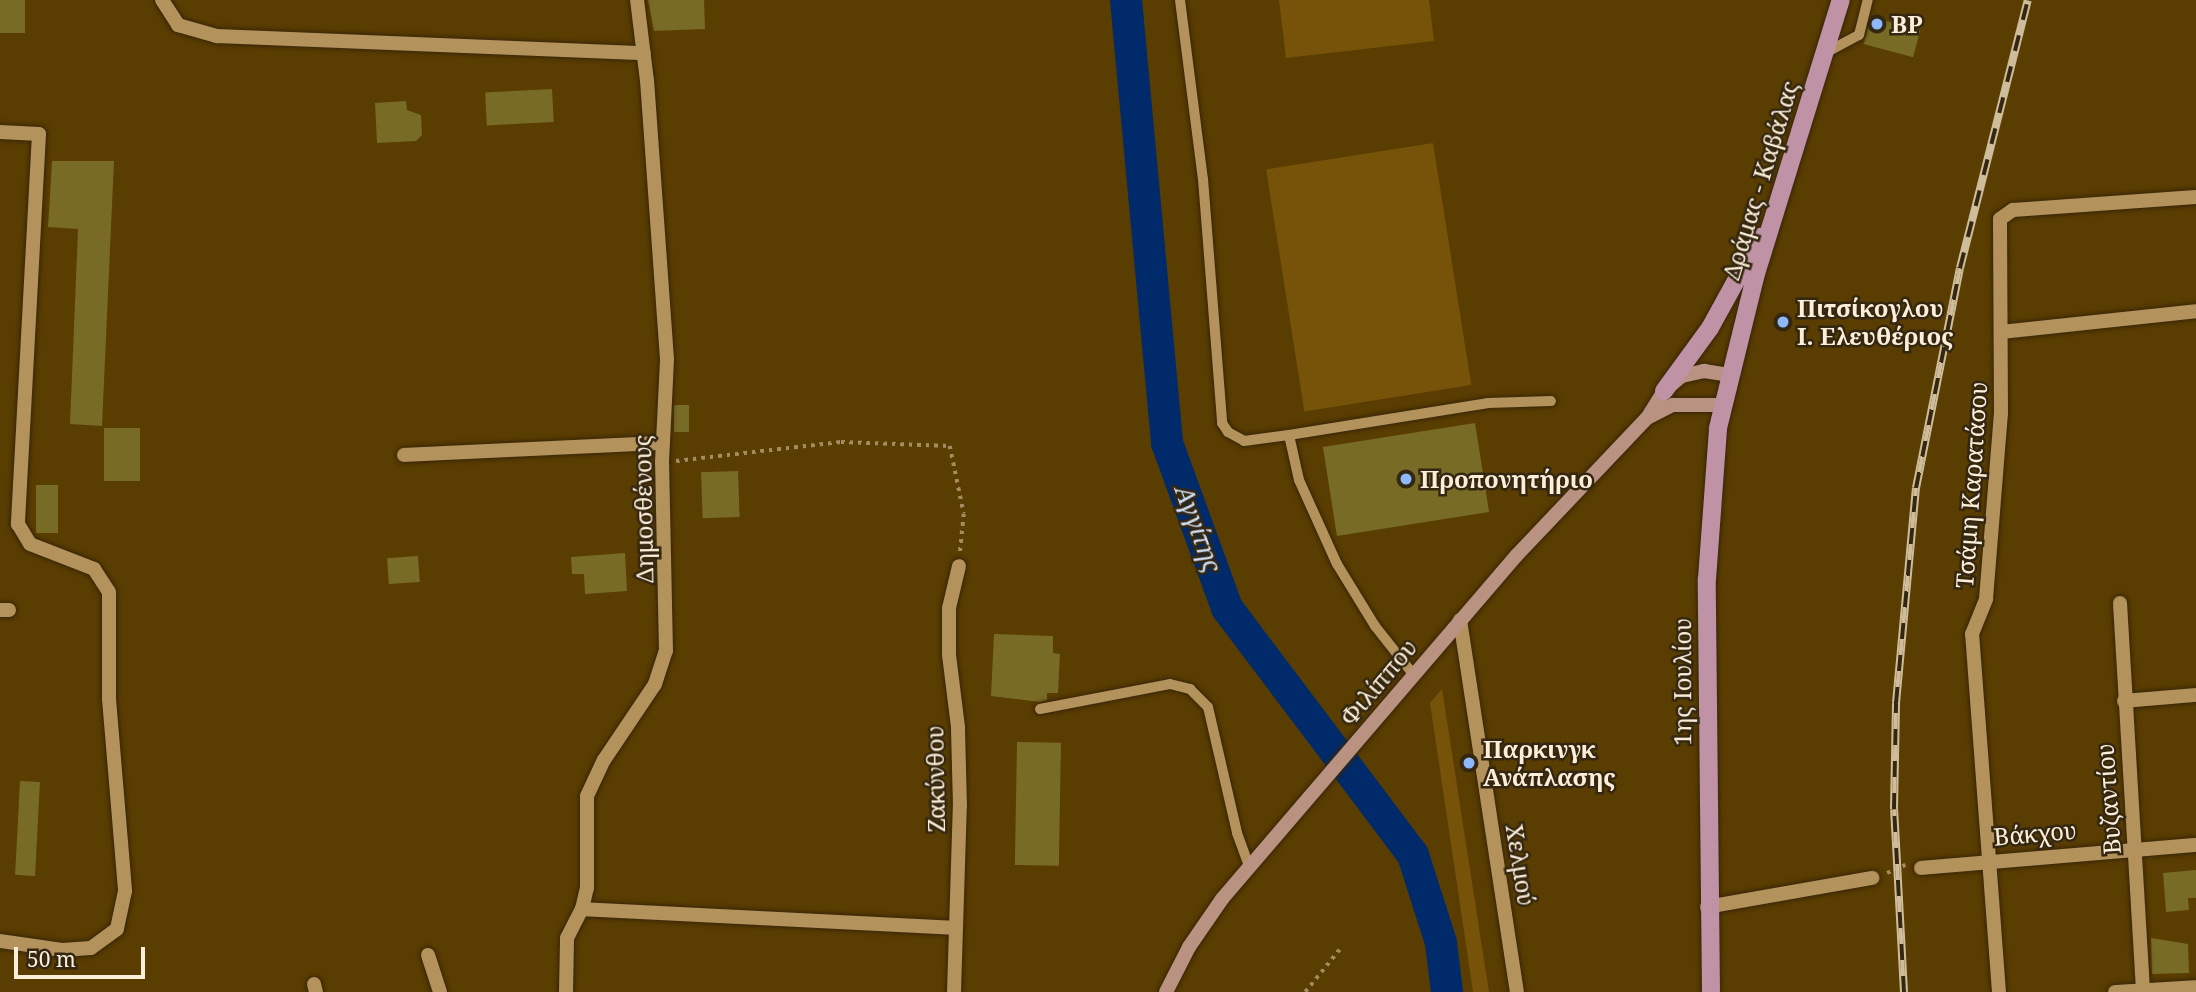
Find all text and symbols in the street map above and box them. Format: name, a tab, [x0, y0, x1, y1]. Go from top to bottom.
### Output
place label: BP	[1891, 10, 1922, 38]
marker: BP	[1869, 16, 1885, 32]
street label: Δράμας - Καβάλας	[1716, 77, 1804, 283]
place label: Πιτσίκογλου Ι. Ελευθέριος	[1797, 294, 1954, 350]
marker: Πιτσίκογλου Ι. Ελευθέριος	[1775, 314, 1791, 330]
street label: Τσάμη Καρατάσου	[1949, 381, 1993, 589]
street label: Δημοσθένους	[627, 435, 659, 583]
place label: Προπονητήριο	[1420, 465, 1593, 493]
marker: Προπονητήριο	[1398, 471, 1414, 487]
water label: Αγγίτης	[1168, 479, 1228, 577]
street label: 1ης Ιουλίου	[1668, 618, 1696, 746]
street label: Φιλίππου	[1334, 633, 1422, 731]
street label: Ζακύνθου	[920, 725, 950, 833]
place label: Παρκινγκ Ανάπλασης	[1483, 735, 1616, 791]
street label: Βυζαντίου	[2090, 743, 2126, 855]
marker: Παρκινγκ Ανάπλασης	[1461, 755, 1477, 771]
street label: Βάκχου	[1992, 815, 2078, 851]
street label: Χελμού	[1500, 822, 1542, 908]
scale bar	[18, 932, 149, 976]
text: 50 m	[27, 945, 76, 973]

